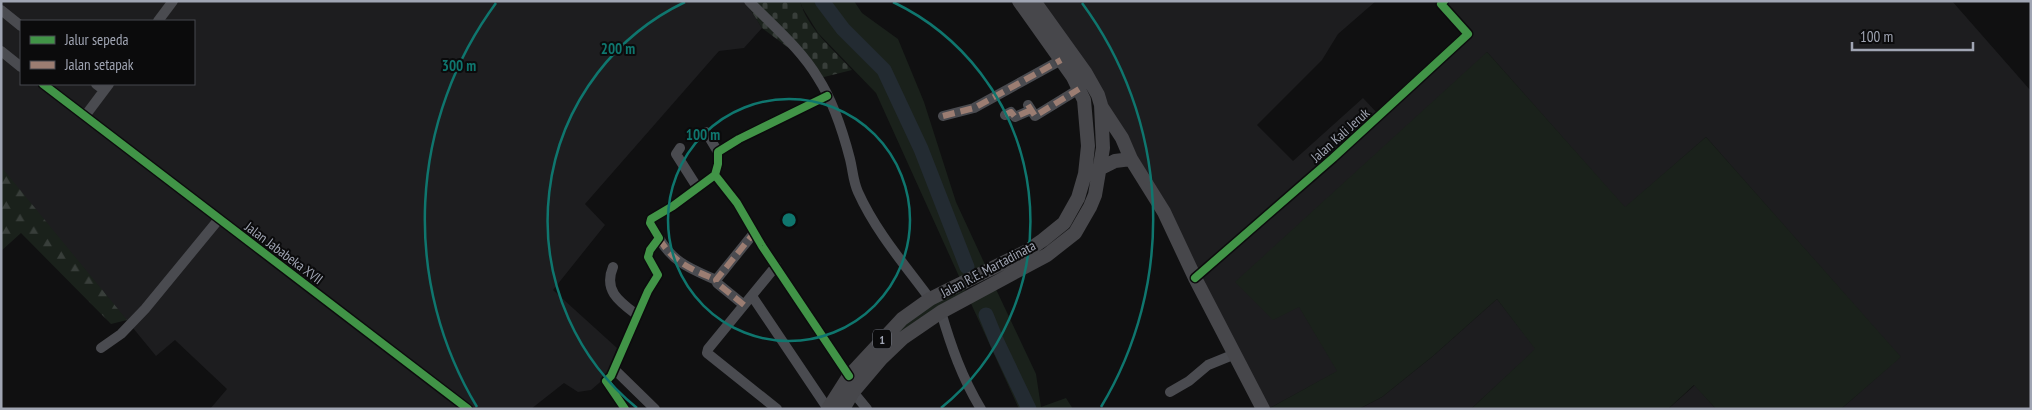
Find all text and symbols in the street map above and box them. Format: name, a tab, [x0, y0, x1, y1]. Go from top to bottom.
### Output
legend	[20, 20, 195, 85]
scale bar	[1852, 20, 1973, 52]
text: 100 m	[1860, 27, 1893, 46]
text: Jalur sepeda	[64, 30, 128, 49]
text: 200 m	[601, 39, 635, 58]
text: Jalan setapak	[64, 55, 134, 74]
text: 300 m	[442, 56, 476, 75]
street label: Jalan Kali Jeruk	[1306, 104, 1374, 167]
text: 100 m	[686, 125, 720, 144]
centre of rings	[780, 211, 798, 229]
street label: Jalan Jababeka XVII	[241, 217, 327, 288]
street label: Jalan R.E. Martadinata	[936, 236, 1039, 302]
road number: 1	[873, 329, 891, 348]

